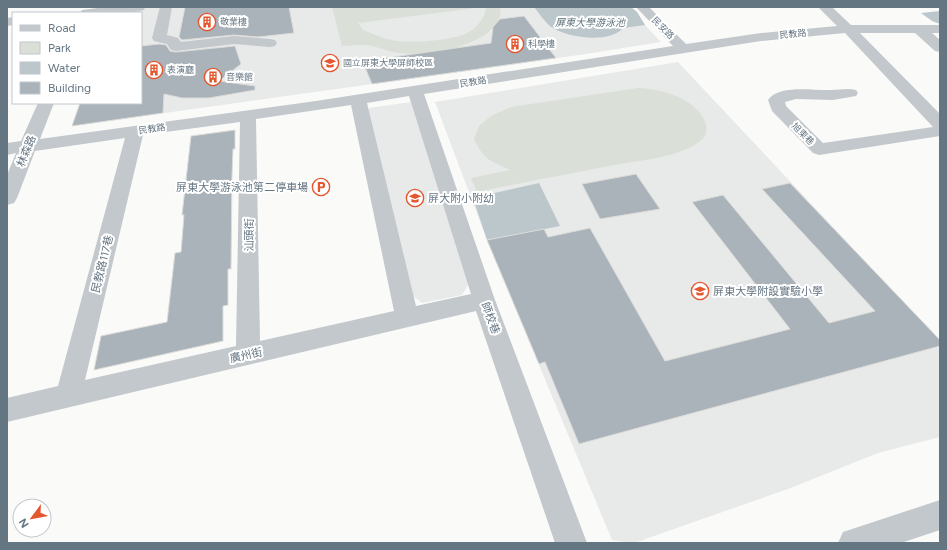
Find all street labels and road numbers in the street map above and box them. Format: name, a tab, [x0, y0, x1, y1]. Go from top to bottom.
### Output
street label: 民安路	[650, 14, 677, 41]
street label: 民教路	[779, 27, 807, 40]
street label: 民教路	[459, 74, 487, 89]
street label: 旭東巷	[790, 120, 817, 147]
street label: 民教路	[138, 121, 166, 136]
street label: 林森路	[14, 133, 39, 169]
street label: 汕頭街	[243, 219, 256, 252]
street label: 民教路117巷	[89, 234, 116, 294]
street label: 師校巷	[479, 300, 502, 336]
street label: 廣州街	[229, 345, 264, 366]

